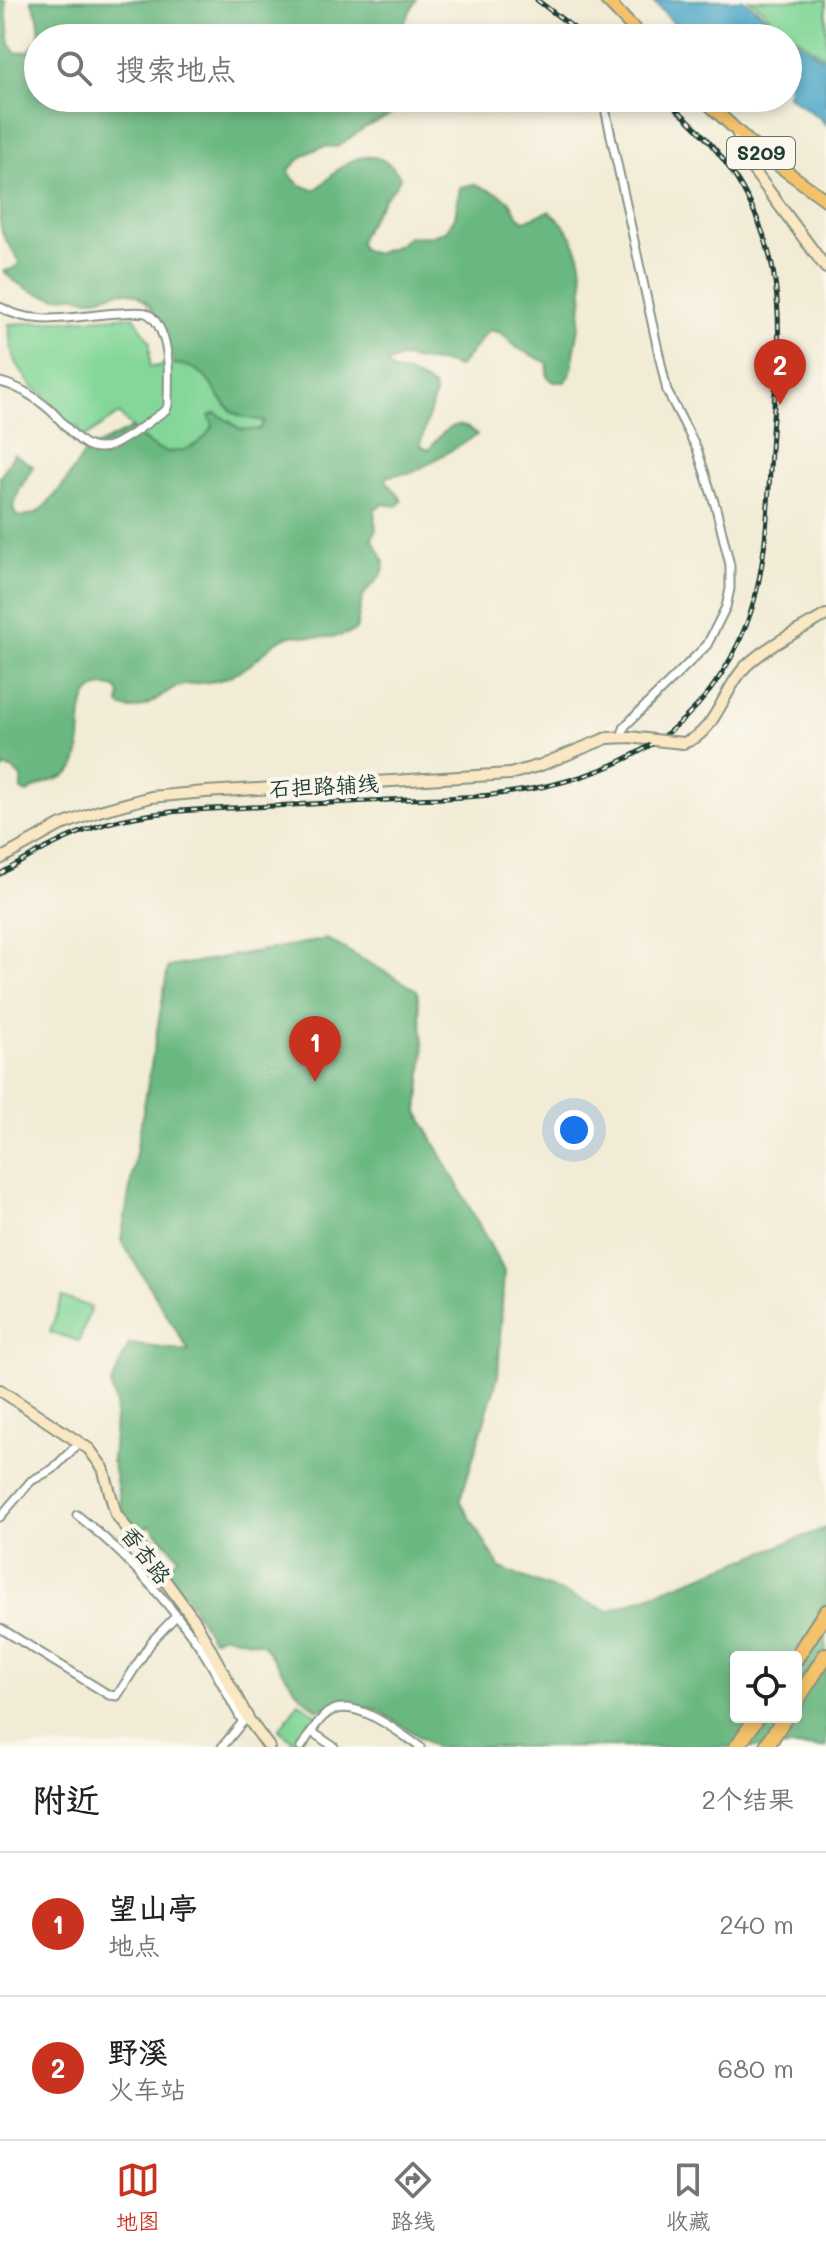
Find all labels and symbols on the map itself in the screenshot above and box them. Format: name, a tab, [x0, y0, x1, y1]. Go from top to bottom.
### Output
road number: S209	[727, 137, 795, 169]
pin: 2	[754, 339, 806, 405]
street label: 石担路辅线	[268, 768, 380, 803]
pin: 1	[289, 1016, 341, 1082]
your location	[554, 1110, 594, 1150]
street label: 香杏路	[115, 1520, 178, 1590]

